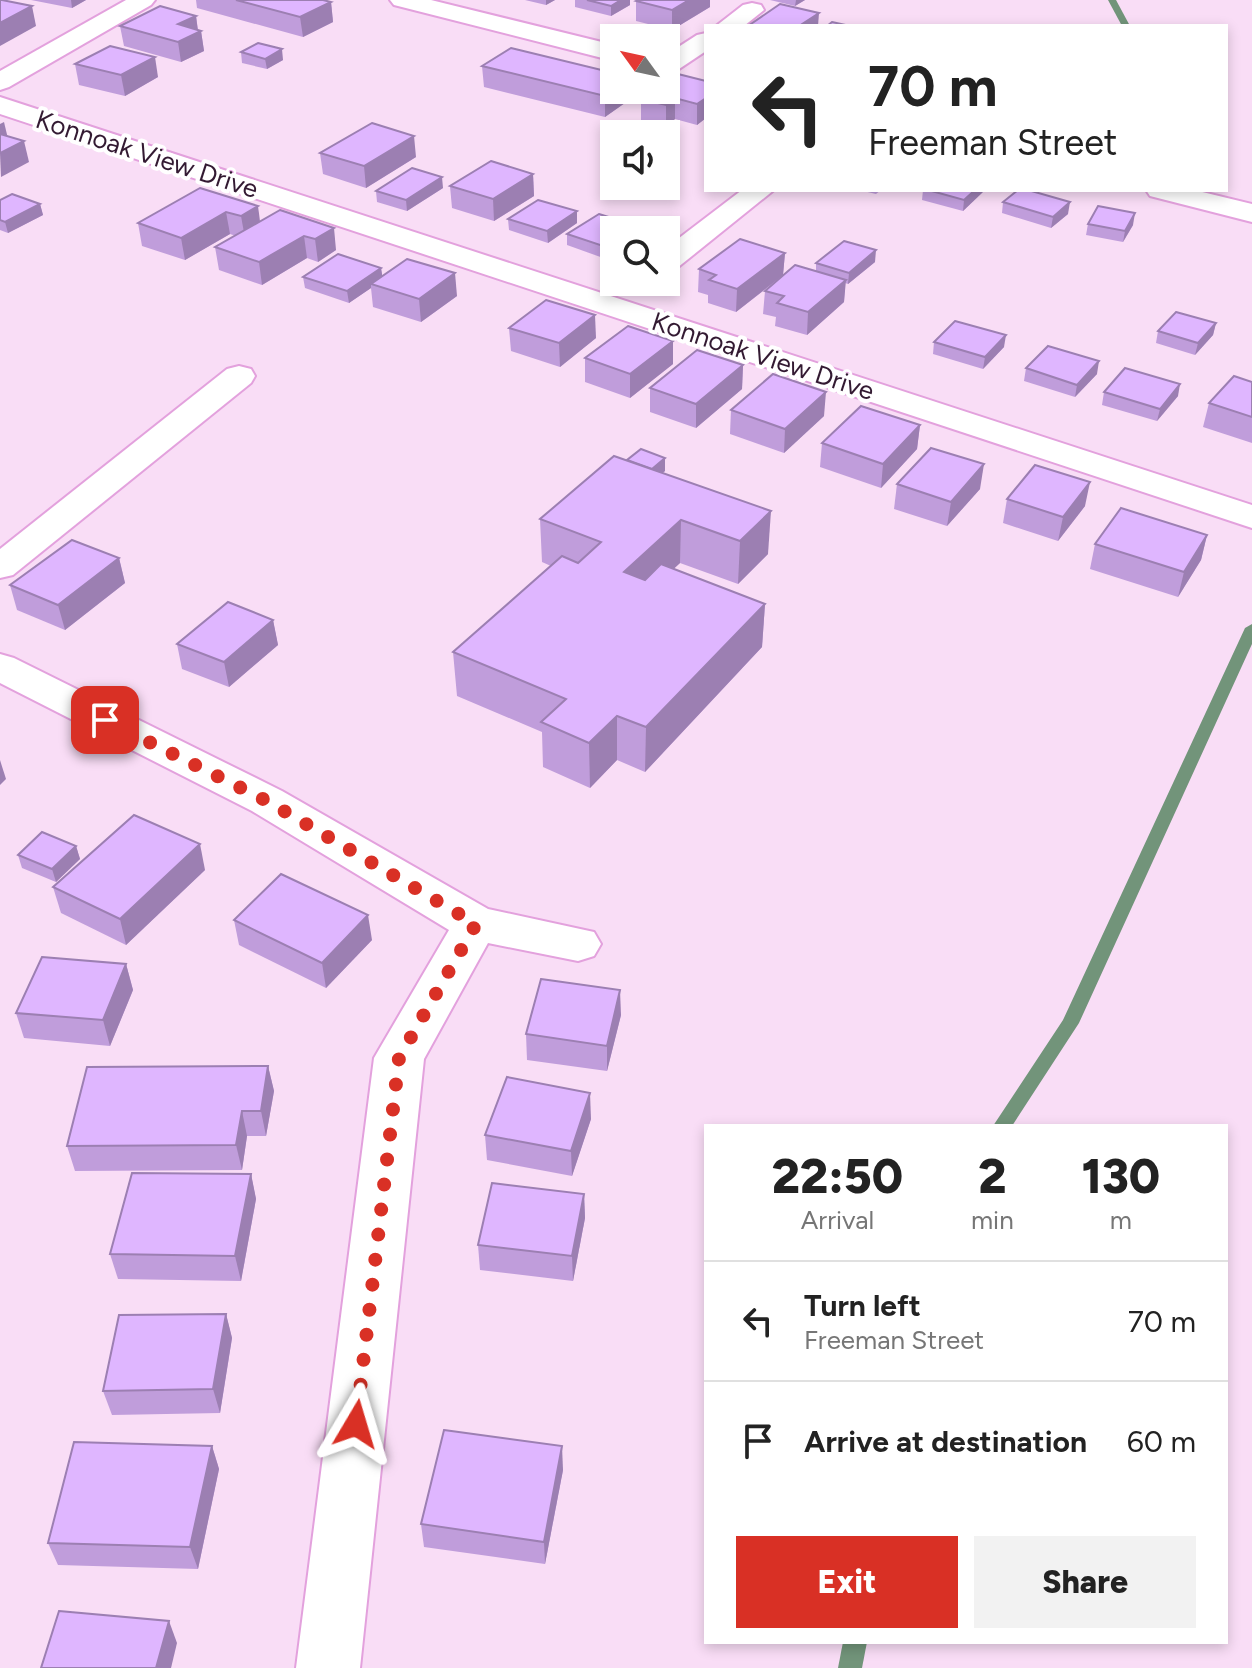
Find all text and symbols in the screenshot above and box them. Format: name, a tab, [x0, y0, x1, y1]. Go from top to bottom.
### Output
north arrow	[600, 24, 680, 104]
map controls	[600, 24, 680, 296]
text: 70 m	[868, 53, 998, 120]
icon: left	[736, 56, 840, 160]
street label: Konnoak View Drive	[32, 103, 262, 205]
button: sound	[600, 120, 680, 200]
text: Freeman Street	[868, 121, 1117, 164]
button: search	[600, 216, 680, 296]
street label: Konnoak View Drive	[648, 305, 878, 407]
pin	[71, 686, 139, 754]
icon: arrive	[83, 698, 127, 742]
text: 22:50	[772, 1147, 903, 1205]
text: 2	[978, 1147, 1006, 1205]
text: 130	[1081, 1147, 1160, 1205]
text: Arrival	[801, 1204, 874, 1236]
text: min	[971, 1204, 1014, 1236]
text: m	[1110, 1204, 1132, 1236]
text: Turn left	[804, 1287, 921, 1324]
icon: left	[736, 1299, 780, 1343]
text: 70 m	[1128, 1303, 1196, 1340]
text: Freeman Street	[804, 1324, 984, 1356]
position arrow	[314, 1382, 398, 1466]
icon: arrive	[736, 1419, 780, 1463]
text: Arrive at destination	[804, 1423, 1087, 1460]
text: 60 m	[1127, 1423, 1196, 1460]
button: Exit	[736, 1536, 958, 1628]
button: Share	[974, 1536, 1196, 1628]

